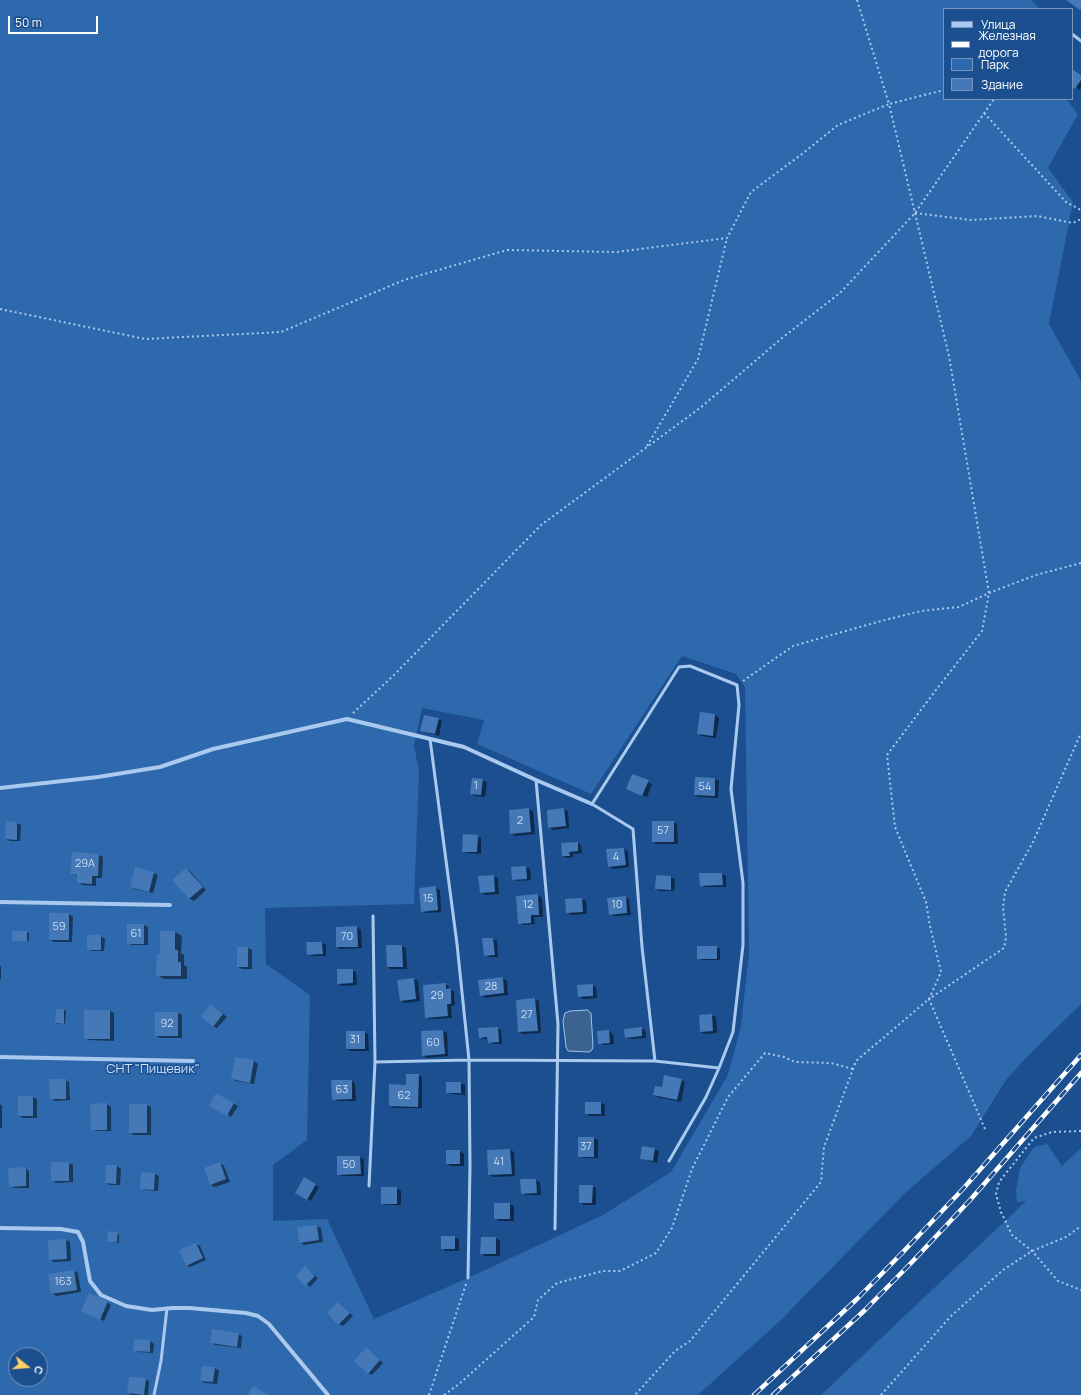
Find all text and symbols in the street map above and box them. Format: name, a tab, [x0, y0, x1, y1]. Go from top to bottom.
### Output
scale bar	[10, 8, 100, 34]
legend	[943, 8, 1073, 100]
text: 50 m	[15, 14, 42, 31]
text: Улица	[981, 16, 1015, 33]
text: Железная дорога	[978, 27, 1036, 61]
text: Парк	[981, 56, 1009, 73]
text: Здание	[981, 76, 1023, 93]
house number: 1	[474, 779, 478, 793]
house number: 54	[699, 780, 711, 794]
house number: 2	[517, 814, 523, 828]
house number: 57	[657, 824, 669, 838]
house number: 4	[613, 850, 619, 864]
house number: 29А	[75, 857, 95, 871]
house number: 15	[423, 892, 433, 906]
house number: 12	[523, 898, 533, 912]
house number: 10	[612, 898, 622, 912]
house number: 59	[52, 920, 66, 934]
house number: 61	[131, 927, 141, 941]
house number: 70	[341, 930, 353, 944]
house number: 28	[485, 980, 497, 994]
house number: 29	[430, 989, 444, 1003]
house number: 27	[521, 1008, 533, 1022]
house number: 92	[160, 1017, 174, 1031]
house number: 31	[350, 1033, 360, 1047]
house number: 60	[426, 1036, 440, 1050]
park label: СНТ "Пищевик"	[106, 1061, 200, 1077]
house number: 63	[336, 1083, 348, 1097]
house number: 62	[397, 1089, 411, 1103]
house number: 37	[580, 1140, 592, 1154]
house number: 41	[494, 1155, 504, 1169]
house number: 50	[342, 1158, 356, 1172]
house number: 163	[54, 1275, 72, 1289]
north arrow	[8, 1347, 48, 1387]
text: С	[31, 1364, 47, 1376]

